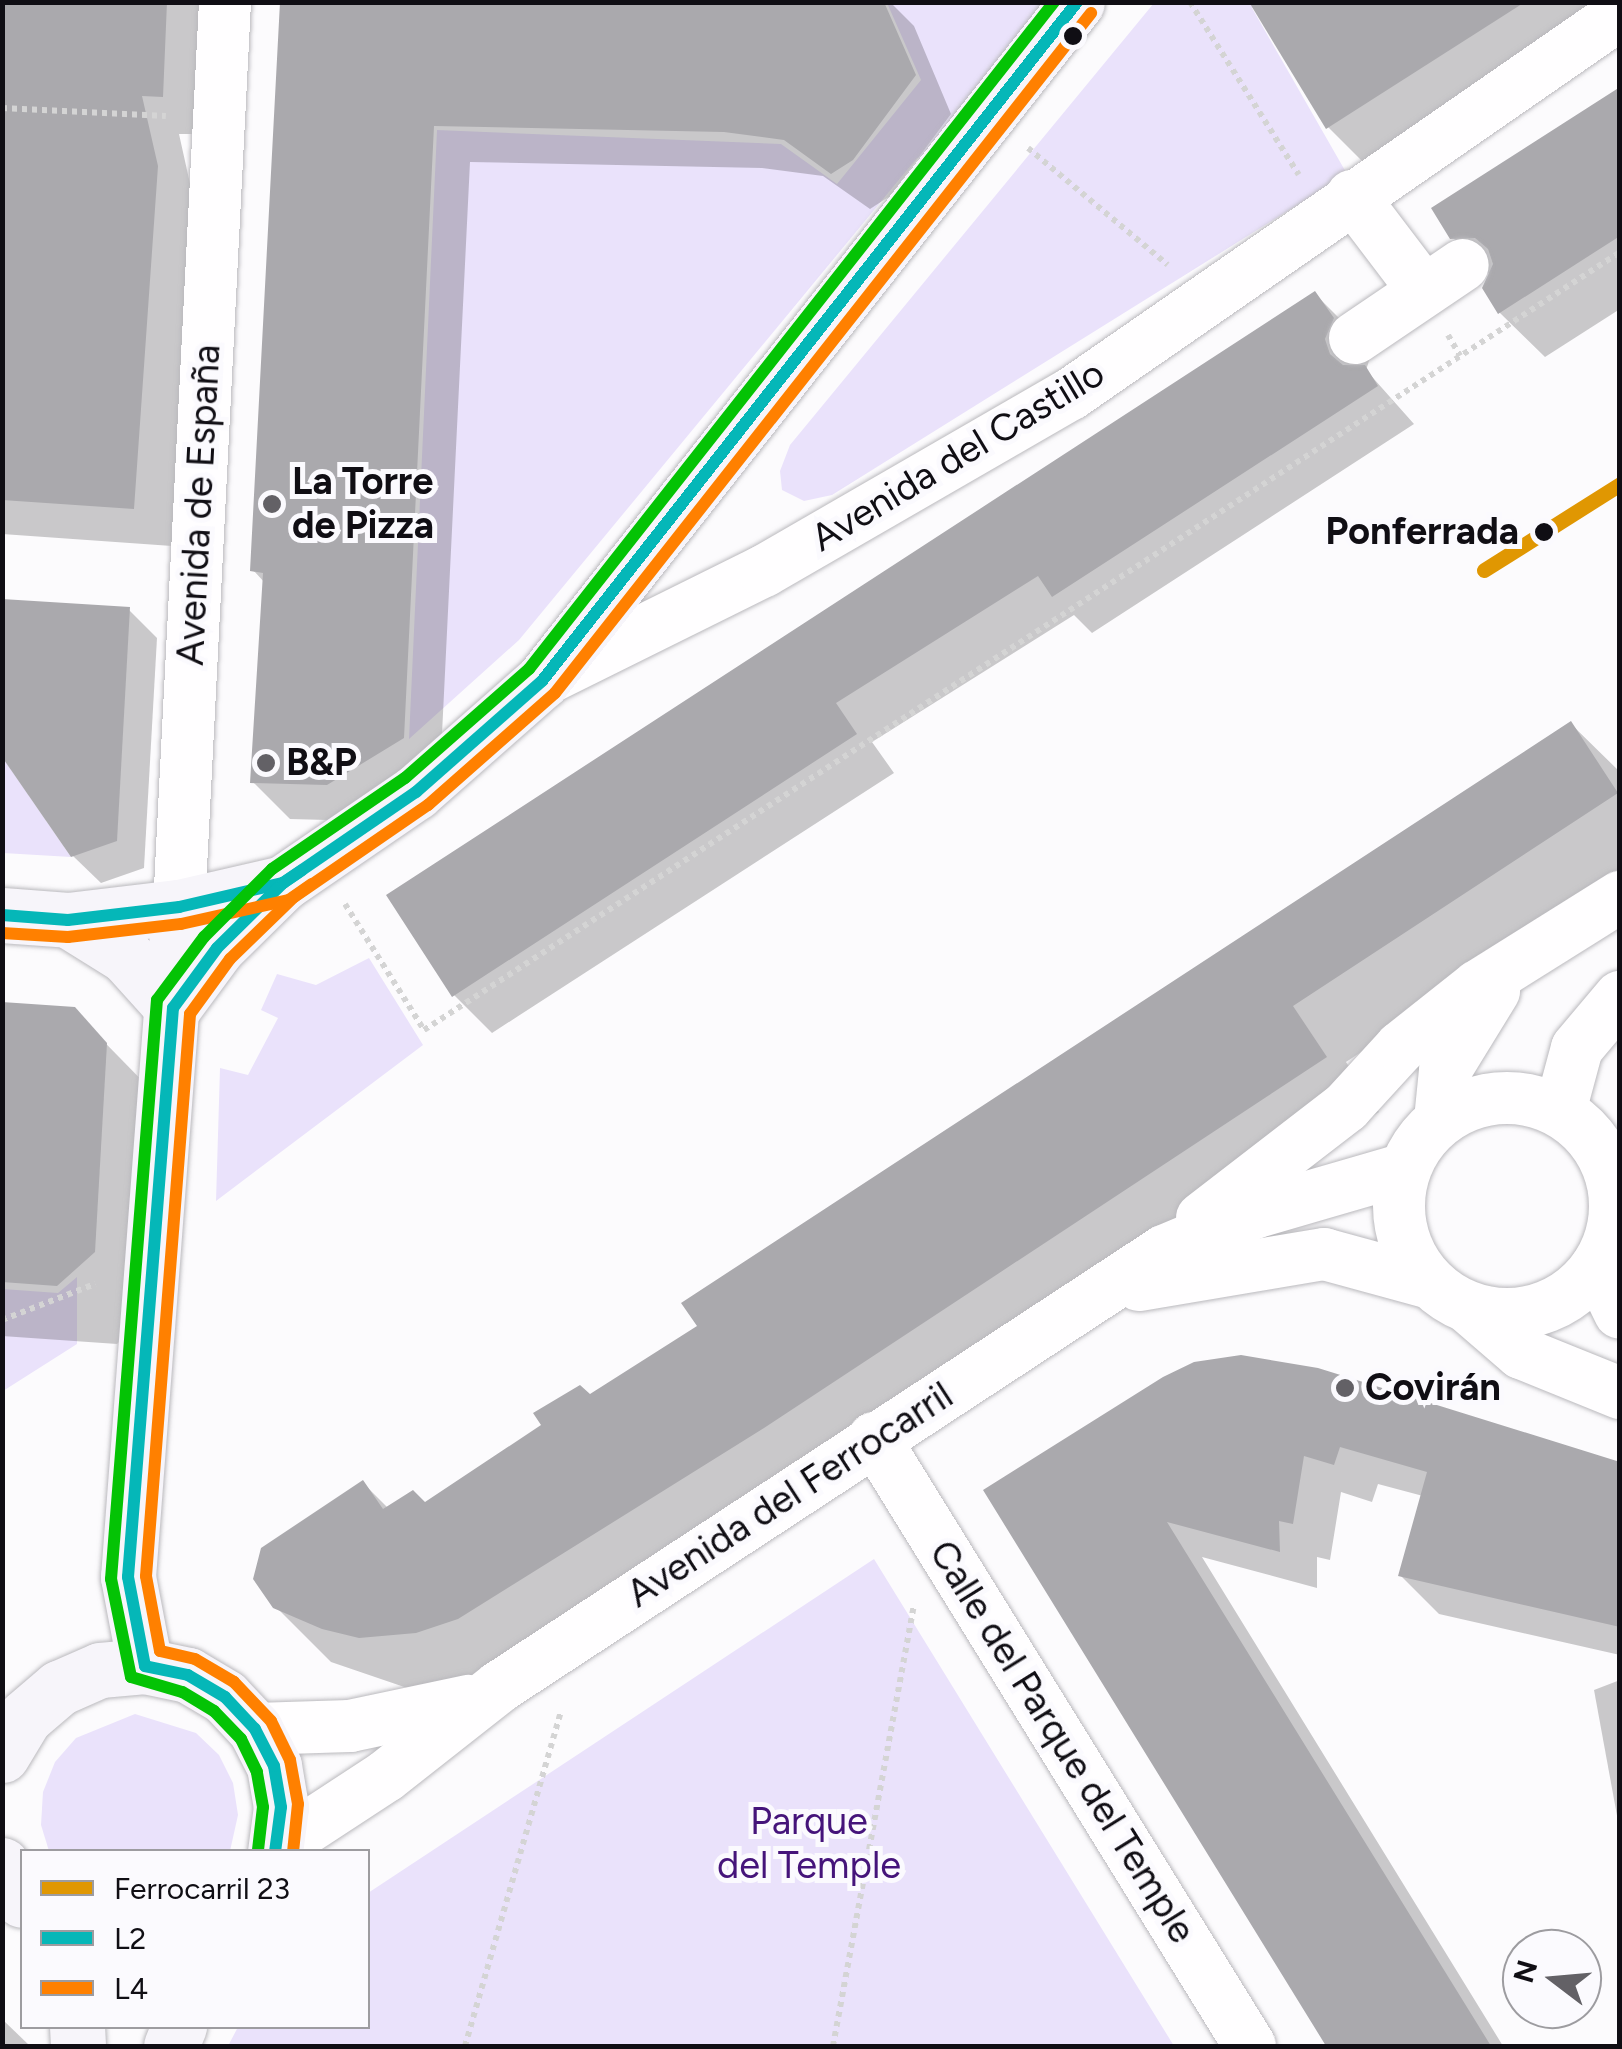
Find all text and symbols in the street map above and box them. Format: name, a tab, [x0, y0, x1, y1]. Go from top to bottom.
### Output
unlabelled marker	[1063, 26, 1083, 46]
street label: Avenida de España	[168, 343, 230, 667]
street label: Avenida del Castillo	[803, 351, 1113, 561]
place label: La Torre de Pizza	[292, 459, 434, 548]
marker: La Torre de Pizza	[261, 493, 283, 515]
place label: Ponferrada	[1325, 509, 1519, 555]
marker: Ponferrada	[1528, 516, 1560, 548]
place label: B&P	[286, 740, 357, 786]
marker: B&P	[255, 752, 277, 774]
place label: Covirán	[1365, 1365, 1501, 1411]
street label: Avenida del Ferrocarril	[619, 1373, 961, 1617]
marker: Covirán	[1334, 1377, 1356, 1399]
street label: Calle del Parque del Temple	[919, 1532, 1205, 1952]
park label: Parque del Temple	[717, 1799, 901, 1888]
legend	[20, 1849, 370, 2029]
text: Ferrocarril 23	[114, 1870, 290, 1907]
text: L2	[114, 1920, 146, 1957]
north arrow	[1502, 1929, 1602, 2029]
text: N	[1506, 1956, 1544, 1986]
text: L4	[114, 1970, 148, 2007]

